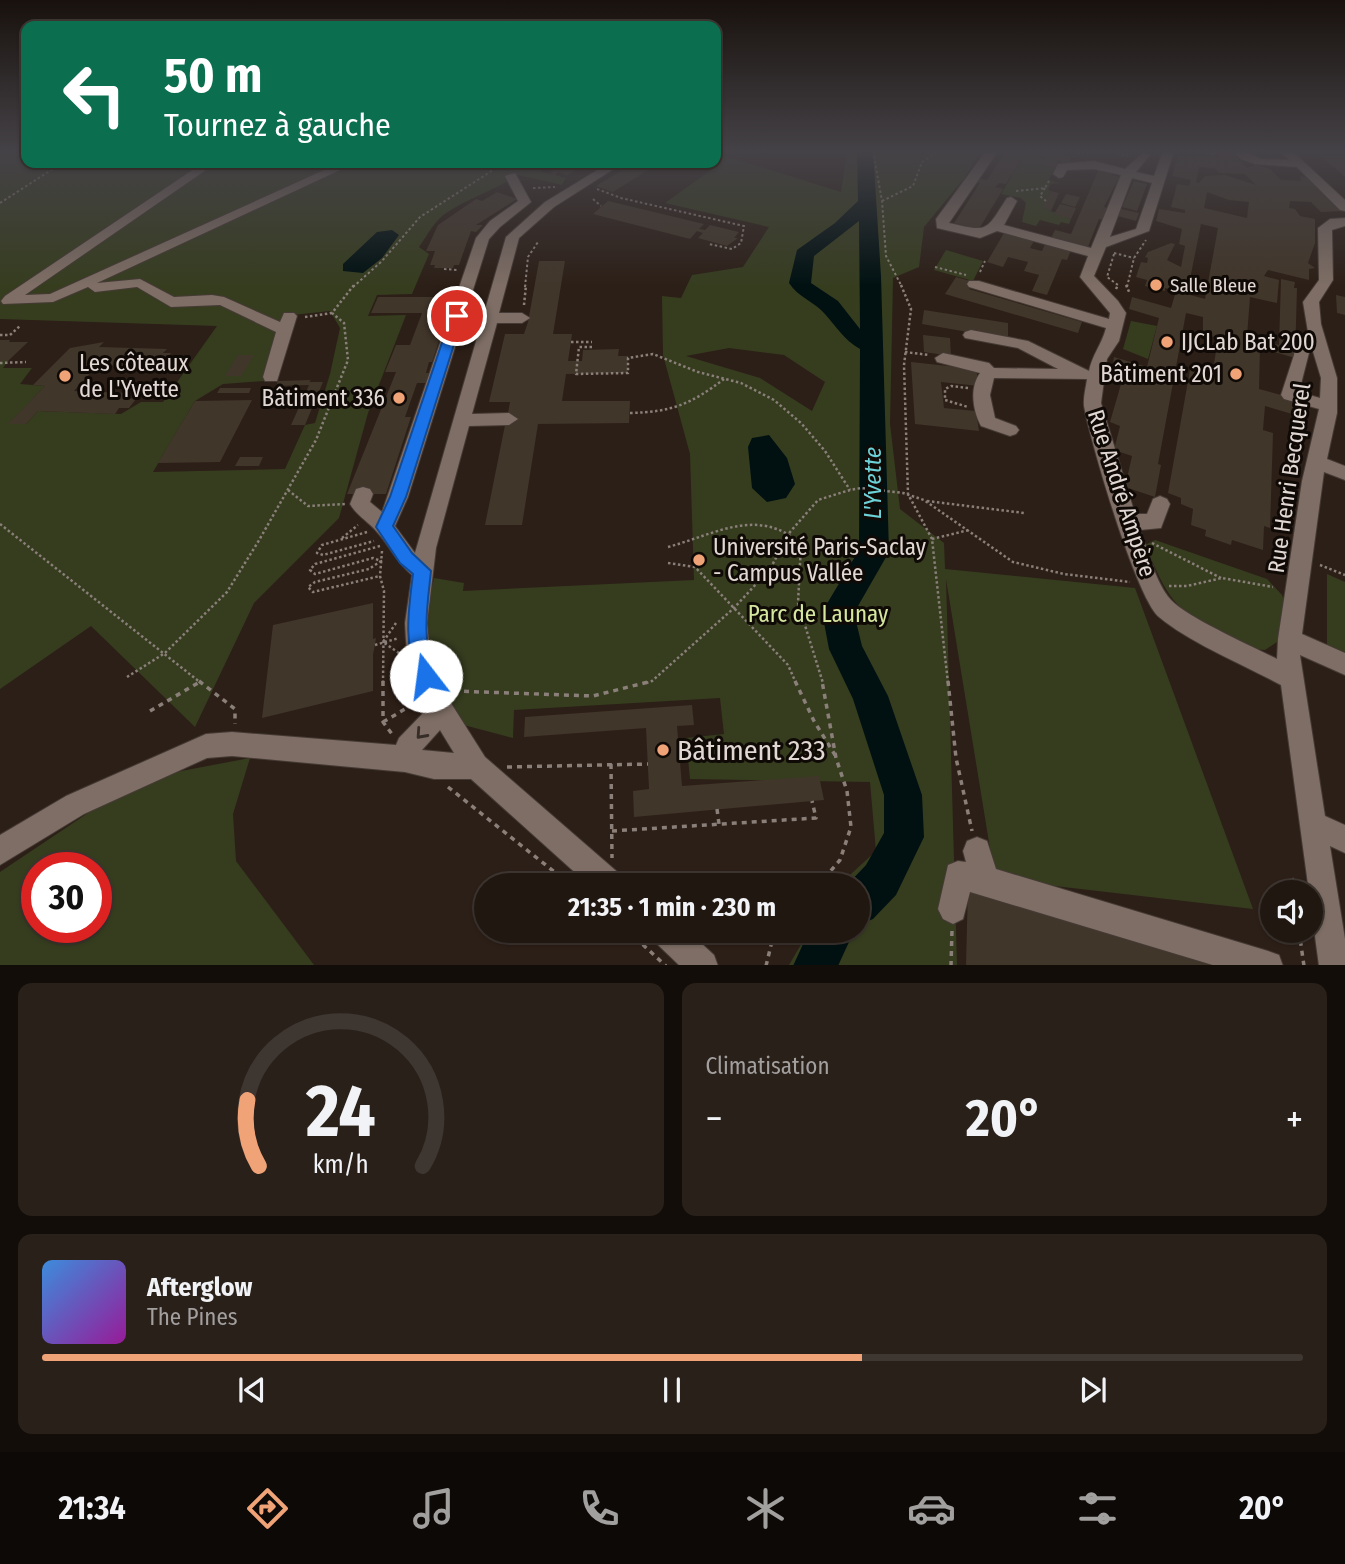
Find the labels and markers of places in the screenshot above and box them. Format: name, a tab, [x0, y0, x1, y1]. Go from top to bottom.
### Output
place label: Salle Bleue	[1170, 274, 1256, 297]
marker: Salle Bleue	[1148, 277, 1164, 293]
pin	[427, 286, 487, 346]
place label: IJCLab Bat 200	[1181, 328, 1315, 356]
marker: IJCLab Bat 200	[1159, 334, 1175, 350]
place label: Les côteaux de L'Yvette	[79, 349, 188, 403]
place label: Bâtiment 201	[1100, 360, 1222, 388]
marker: Bâtiment 201	[1228, 366, 1244, 382]
marker: Les côteaux de L'Yvette	[57, 368, 73, 384]
place label: Bâtiment 336	[262, 384, 385, 412]
marker: Bâtiment 336	[391, 390, 407, 406]
place label: Université Paris-Saclay - Campus Vallée	[713, 533, 927, 587]
marker: Université Paris-Saclay - Campus Vallée	[691, 552, 707, 568]
place label: Bâtiment 233	[677, 734, 826, 767]
marker: Bâtiment 233	[655, 742, 671, 758]

